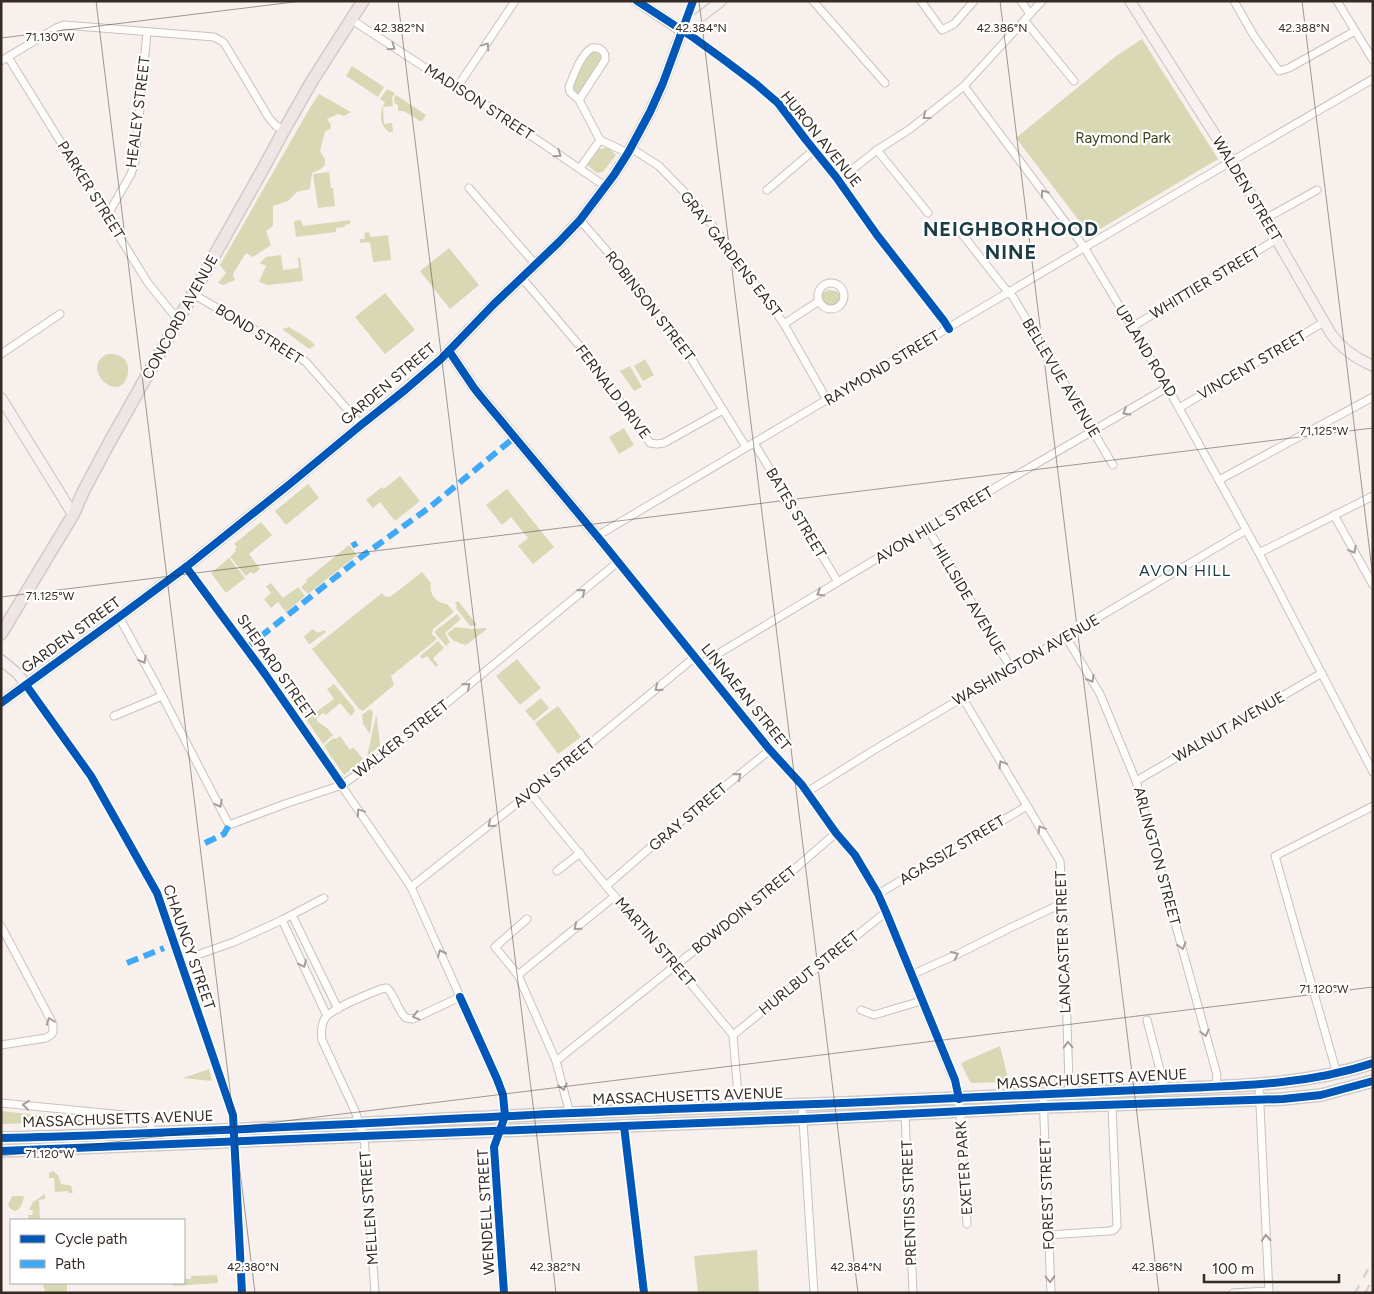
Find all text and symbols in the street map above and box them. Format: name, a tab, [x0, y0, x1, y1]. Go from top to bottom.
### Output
text: 42.382°N	[374, 21, 424, 35]
text: 42.384°N	[675, 21, 727, 35]
text: 42.386°N	[976, 21, 1028, 35]
text: 42.388°N	[1278, 21, 1330, 35]
text: 71.130°W	[25, 30, 75, 44]
one-way arrow	[387, 40, 396, 50]
one-way arrow	[479, 42, 489, 51]
street label: HEALEY STREET	[122, 54, 154, 169]
street label: MADISON STREET	[421, 60, 537, 144]
street label: HURON AVENUE	[777, 87, 865, 191]
one-way arrow	[922, 110, 932, 119]
park label: Raymond Park	[1075, 129, 1172, 147]
street label: WALDEN STREET	[1209, 133, 1286, 245]
street label: PARKER STREET	[54, 138, 129, 243]
one-way arrow	[552, 148, 562, 157]
street label: GRAY GARDENS EAST	[676, 188, 786, 321]
one-way arrow	[1042, 190, 1050, 199]
district label: NEIGHBORHOOD NINE	[923, 217, 1099, 264]
street label: WHITTIER STREET	[1147, 243, 1264, 323]
street label: ROBINSON STREET	[601, 247, 699, 365]
street label: CONCORD AVENUE	[138, 251, 222, 383]
street label: BOND STREET	[212, 300, 307, 368]
street label: UPLAND ROAD	[1111, 302, 1181, 400]
street label: BELLEVUE AVENUE	[1018, 315, 1104, 441]
street label: RAYMOND STREET	[821, 326, 944, 410]
street label: VINCENT STREET	[1195, 326, 1310, 403]
street label: GARDEN STREET	[337, 339, 440, 429]
street label: FERNALD DRIVE	[572, 341, 654, 443]
one-way arrow	[1122, 405, 1131, 415]
text: 71.125°W	[1300, 424, 1349, 438]
street label: BATES STREET	[762, 465, 830, 562]
street label: AVON HILL STREET	[872, 482, 997, 567]
street label: HILLSIDE AVENUE	[929, 540, 1009, 658]
one-way arrow	[1347, 545, 1357, 554]
district label: AVON HILL	[1139, 561, 1231, 580]
one-way arrow	[817, 586, 826, 596]
one-way arrow	[577, 588, 586, 597]
text: 71.125°W	[26, 589, 75, 603]
street label: GARDEN STREET	[18, 593, 125, 677]
street label: SHEPARD STREET	[233, 611, 319, 724]
street label: WASHINGTON AVENUE	[949, 611, 1103, 709]
street label: LINNAEAN STREET	[697, 640, 795, 755]
one-way arrow	[137, 655, 147, 664]
one-way arrow	[1084, 673, 1094, 682]
one-way arrow	[654, 682, 663, 691]
one-way arrow	[462, 683, 471, 692]
street label: WALNUT AVENUE	[1170, 688, 1288, 766]
street label: WALKER STREET	[350, 696, 453, 782]
street label: AVON STREET	[510, 734, 599, 811]
one-way arrow	[998, 761, 1008, 770]
one-way arrow	[732, 772, 741, 781]
street label: GRAY STREET	[645, 779, 731, 855]
street label: ARLINGTON STREET	[1130, 785, 1184, 928]
one-way arrow	[213, 799, 223, 808]
one-way arrow	[357, 808, 366, 818]
street label: AGASSIZ STREET	[896, 811, 1009, 889]
one-way arrow	[488, 818, 497, 826]
one-way arrow	[1037, 825, 1047, 834]
street label: BOWDOIN STREET	[688, 862, 800, 958]
street label: LANCASTER STREET	[1051, 870, 1074, 1014]
street label: CHAUNCY STREET	[159, 882, 219, 1013]
street label: MARTIN STREET	[611, 894, 699, 991]
one-way arrow	[574, 921, 583, 929]
street label: HURLBUT STREET	[755, 927, 863, 1019]
one-way arrow	[1176, 941, 1187, 950]
one-way arrow	[436, 949, 447, 958]
one-way arrow	[950, 951, 959, 961]
one-way arrow	[296, 959, 306, 968]
text: 71.120°W	[1299, 982, 1349, 996]
one-way arrow	[412, 1011, 421, 1021]
one-way arrow	[46, 1017, 56, 1026]
one-way arrow	[1200, 1028, 1210, 1036]
one-way arrow	[1062, 1041, 1073, 1049]
street label: MASSACHUSETTS AVENUE	[996, 1065, 1188, 1093]
one-way arrow	[557, 1083, 568, 1092]
street label: MASSACHUSETTS AVENUE	[592, 1084, 784, 1108]
one-way arrow	[22, 1100, 30, 1111]
street label: MASSACHUSETTS AVENUE	[22, 1107, 214, 1131]
street label: EXETER PARK	[952, 1119, 976, 1216]
street label: FOREST STREET	[1036, 1137, 1058, 1250]
street label: PRENTISS STREET	[898, 1139, 920, 1266]
text: 71.120°W	[25, 1147, 75, 1161]
street label: WENDELL STREET	[474, 1148, 498, 1276]
street label: MELLEN STREET	[356, 1150, 382, 1266]
legend	[10, 1219, 185, 1284]
text: Cycle path	[55, 1230, 127, 1248]
one-way arrow	[1261, 1234, 1272, 1242]
scale bar	[1204, 1252, 1339, 1284]
text: Path	[55, 1255, 85, 1273]
text: 42.380°N	[227, 1260, 279, 1274]
text: 42.382°N	[530, 1260, 580, 1274]
text: 42.384°N	[830, 1260, 882, 1274]
text: 42.386°N	[1131, 1260, 1183, 1274]
text: 100 m	[1212, 1260, 1254, 1278]
one-way arrow	[1045, 1275, 1055, 1283]

